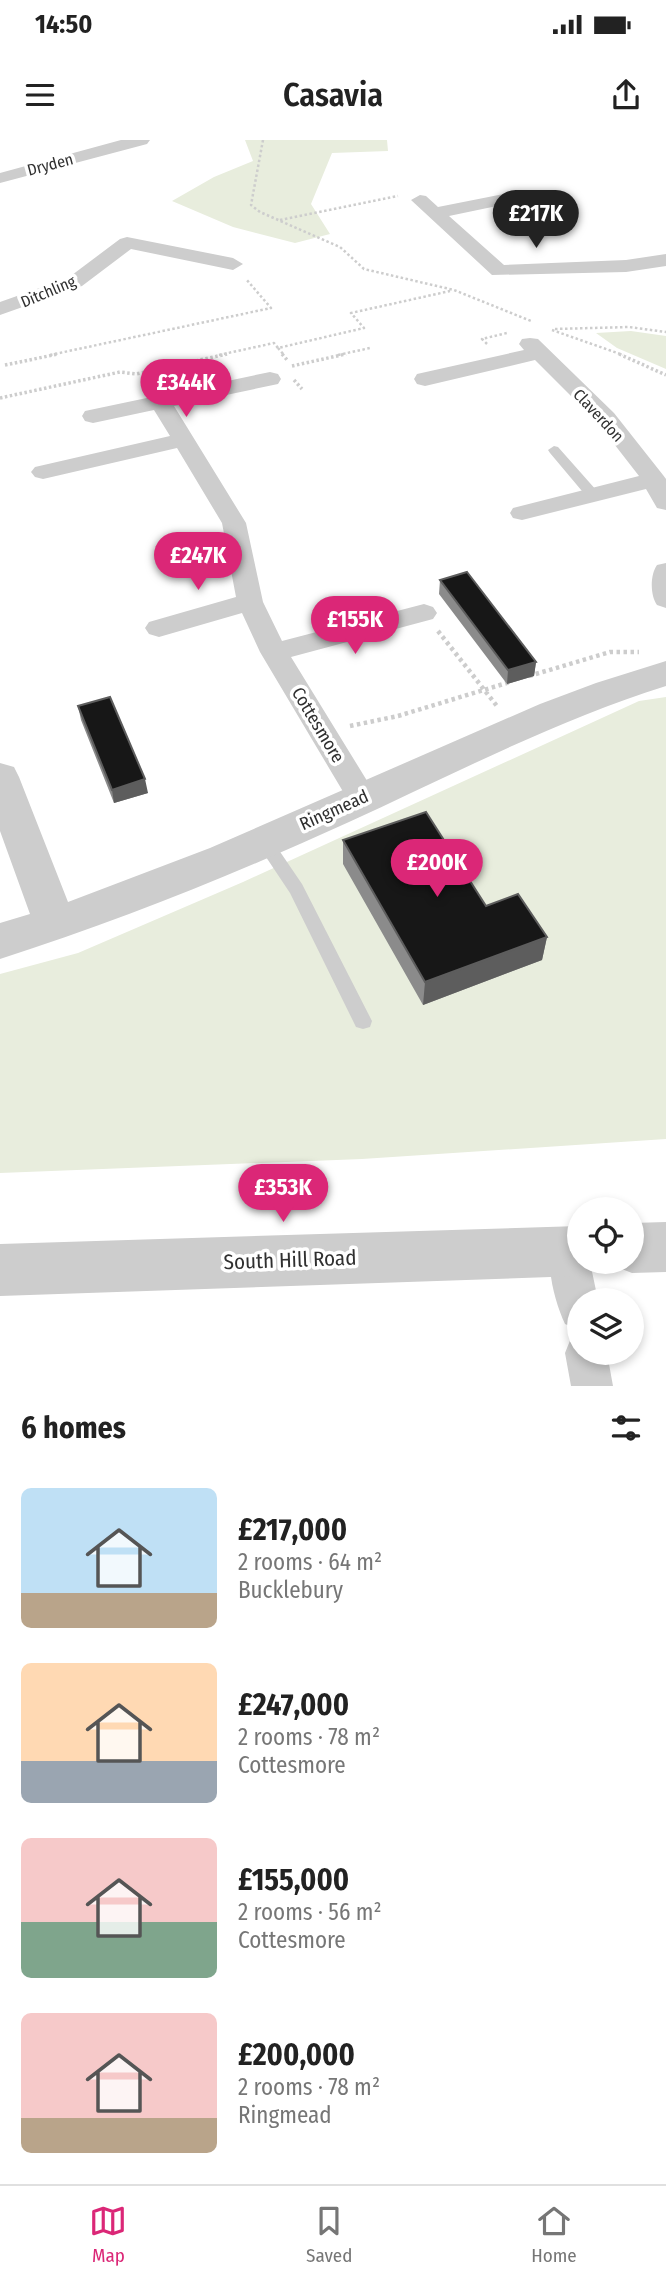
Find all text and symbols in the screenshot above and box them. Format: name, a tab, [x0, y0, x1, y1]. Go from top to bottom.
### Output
text: 14:50	[35, 9, 93, 40]
icon: menu	[21, 76, 59, 114]
text: Casavia	[283, 76, 383, 114]
icon: share	[607, 76, 645, 114]
street label: Dryden	[25, 149, 75, 180]
pin: £217K	[487, 190, 585, 250]
text: £217K	[509, 199, 563, 227]
street label: Ditchling	[18, 271, 79, 311]
pin: £344K	[137, 359, 235, 419]
text: £344K	[156, 368, 216, 396]
street label: Claverdon	[569, 385, 628, 446]
pin: £247K	[149, 532, 247, 592]
text: £247K	[170, 541, 226, 569]
pin: £155K	[306, 596, 404, 656]
text: £155K	[327, 605, 383, 633]
street label: Cottesmore	[287, 683, 349, 767]
street label: Ringmead	[296, 785, 372, 835]
pin: £200K	[388, 840, 486, 899]
text: £200K	[407, 848, 467, 876]
pin: £353K	[234, 1164, 332, 1224]
text: £353K	[254, 1173, 312, 1201]
map controls	[567, 1197, 644, 1365]
button: locate	[567, 1197, 644, 1274]
street label: South Hill Road	[223, 1245, 357, 1275]
button: layers	[567, 1288, 644, 1365]
icon: filters	[607, 1409, 645, 1447]
text: 6 homes	[21, 1410, 126, 1446]
text: £217,000	[238, 1512, 347, 1548]
icon: home	[77, 1516, 161, 1600]
text: 2 rooms · 64 m²	[238, 1548, 382, 1576]
text: Bucklebury	[238, 1576, 343, 1604]
text: £247,000	[238, 1687, 349, 1723]
icon: home	[77, 1691, 161, 1775]
text: 2 rooms · 78 m²	[238, 1723, 380, 1751]
text: Cottesmore	[238, 1751, 346, 1779]
text: £155,000	[238, 1862, 349, 1898]
icon: home	[77, 1866, 161, 1950]
text: 2 rooms · 56 m²	[238, 1898, 382, 1926]
text: Cottesmore	[238, 1926, 346, 1954]
text: £200,000	[238, 2037, 355, 2073]
icon: home	[77, 2041, 161, 2125]
text: 2 rooms · 78 m²	[238, 2073, 380, 2101]
text: Ringmead	[238, 2101, 332, 2129]
tab: Map	[89, 2202, 127, 2267]
tab: Saved	[306, 2202, 352, 2267]
tab: Home	[531, 2202, 577, 2267]

